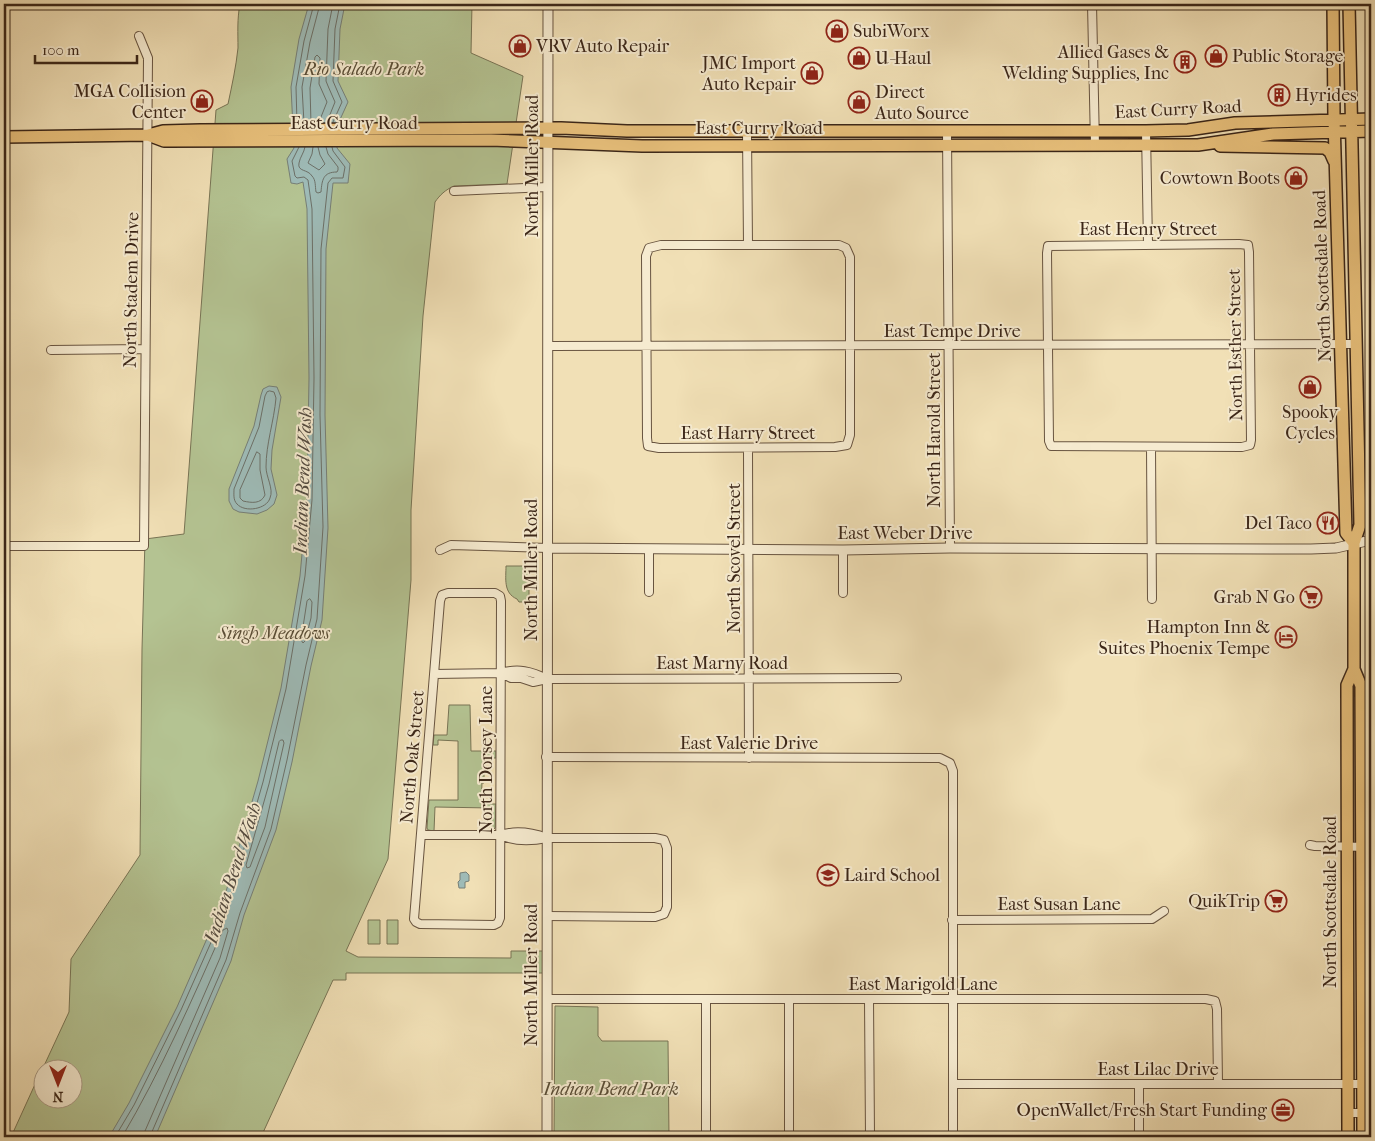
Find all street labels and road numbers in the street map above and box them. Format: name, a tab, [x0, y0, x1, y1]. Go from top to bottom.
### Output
street label: North Miller Road	[522, 95, 543, 237]
street label: East Curry Road	[1114, 96, 1242, 123]
street label: East Curry Road	[290, 113, 418, 134]
street label: East Curry Road	[695, 118, 823, 139]
street label: North Scottsdale Road	[1309, 189, 1336, 362]
street label: North Stadem Drive	[120, 212, 143, 368]
street label: East Henry Street	[1079, 219, 1218, 240]
street label: North Esther Street	[1224, 268, 1247, 421]
street label: East Tempe Drive	[883, 321, 1021, 342]
street label: North Harold Street	[924, 352, 945, 508]
street label: East Harry Street	[680, 423, 816, 444]
street label: North Scovel Street	[724, 482, 745, 633]
street label: North Miller Road	[521, 499, 542, 641]
street label: East Weber Drive	[837, 523, 973, 544]
street label: East Marny Road	[656, 653, 788, 674]
street label: North Dorsey Lane	[476, 686, 497, 834]
street label: North Oak Street	[396, 689, 429, 825]
street label: East Valerie Drive	[680, 733, 818, 754]
street label: North Scottsdale Road	[1320, 816, 1341, 988]
street label: East Susan Lane	[997, 894, 1121, 915]
street label: North Miller Road	[521, 904, 542, 1046]
street label: East Marigold Lane	[848, 974, 998, 995]
street label: East Lilac Drive	[1097, 1059, 1219, 1080]

